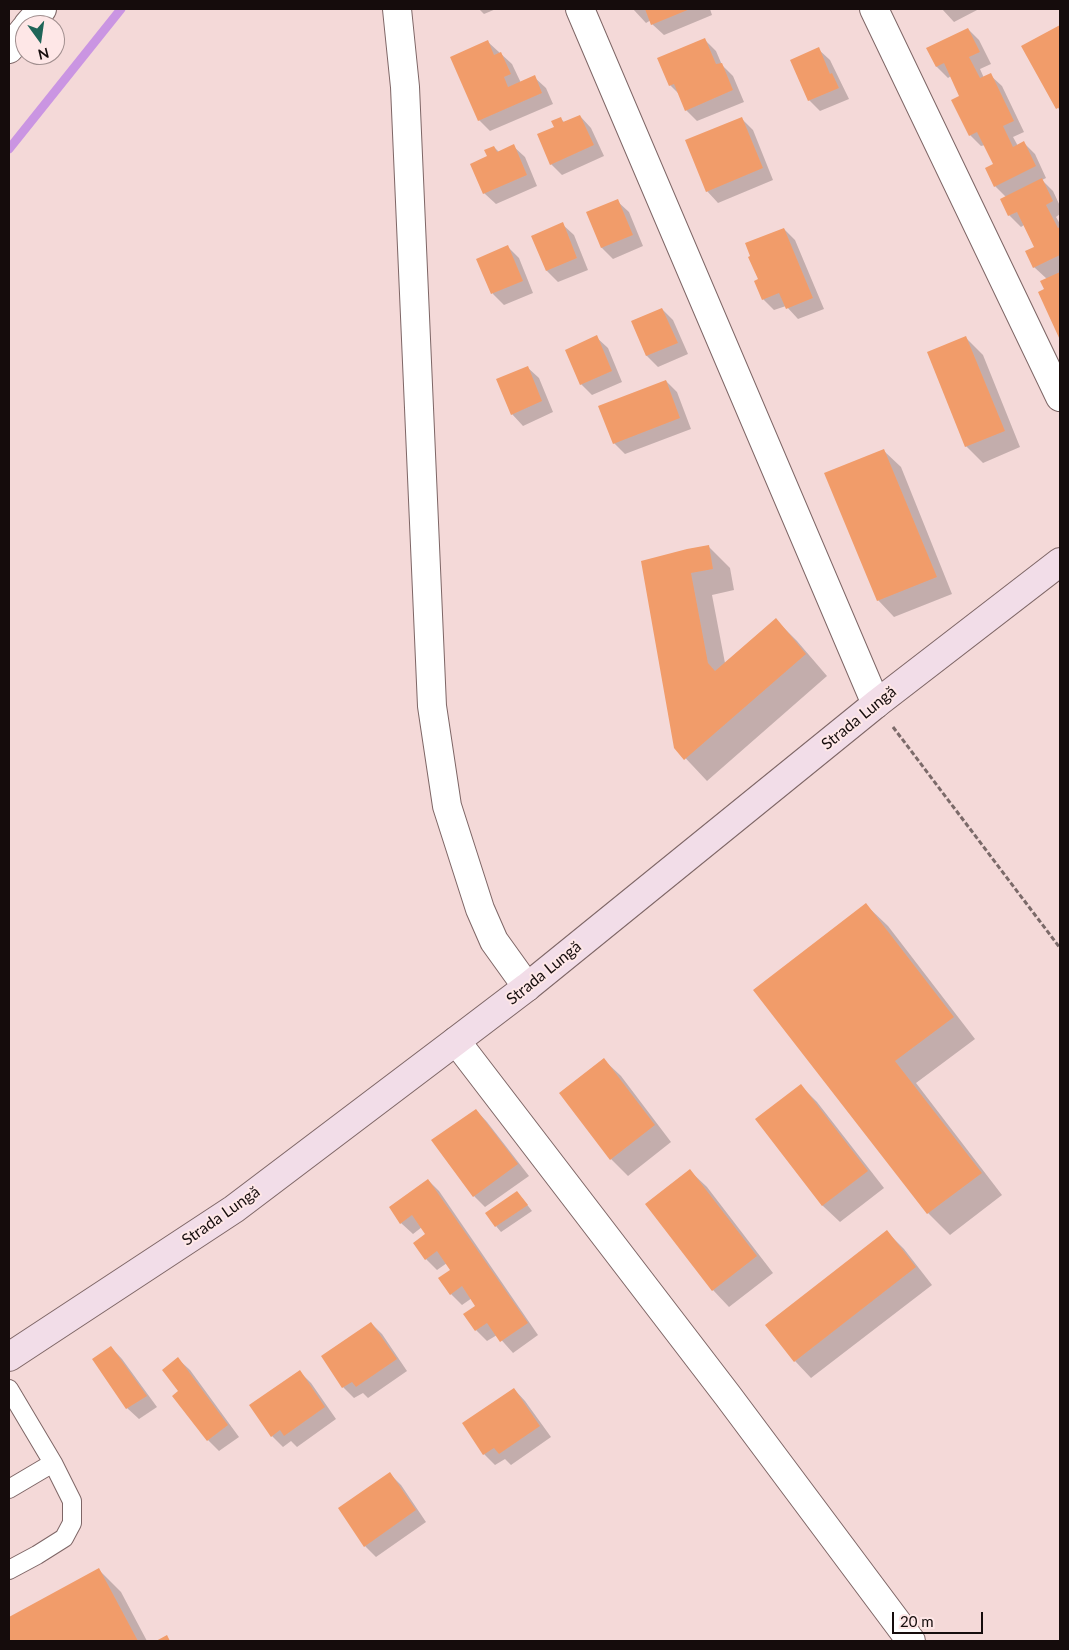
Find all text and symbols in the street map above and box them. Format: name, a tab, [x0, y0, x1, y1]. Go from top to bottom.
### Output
north arrow	[15, 15, 65, 65]
text: N	[36, 45, 51, 64]
street label: Strada Lungă	[818, 682, 900, 754]
street label: Strada Lungă	[503, 937, 585, 1009]
street label: Strada Lungă	[178, 1182, 264, 1250]
scale bar	[894, 1602, 985, 1634]
text: 20 m	[900, 1612, 934, 1630]

